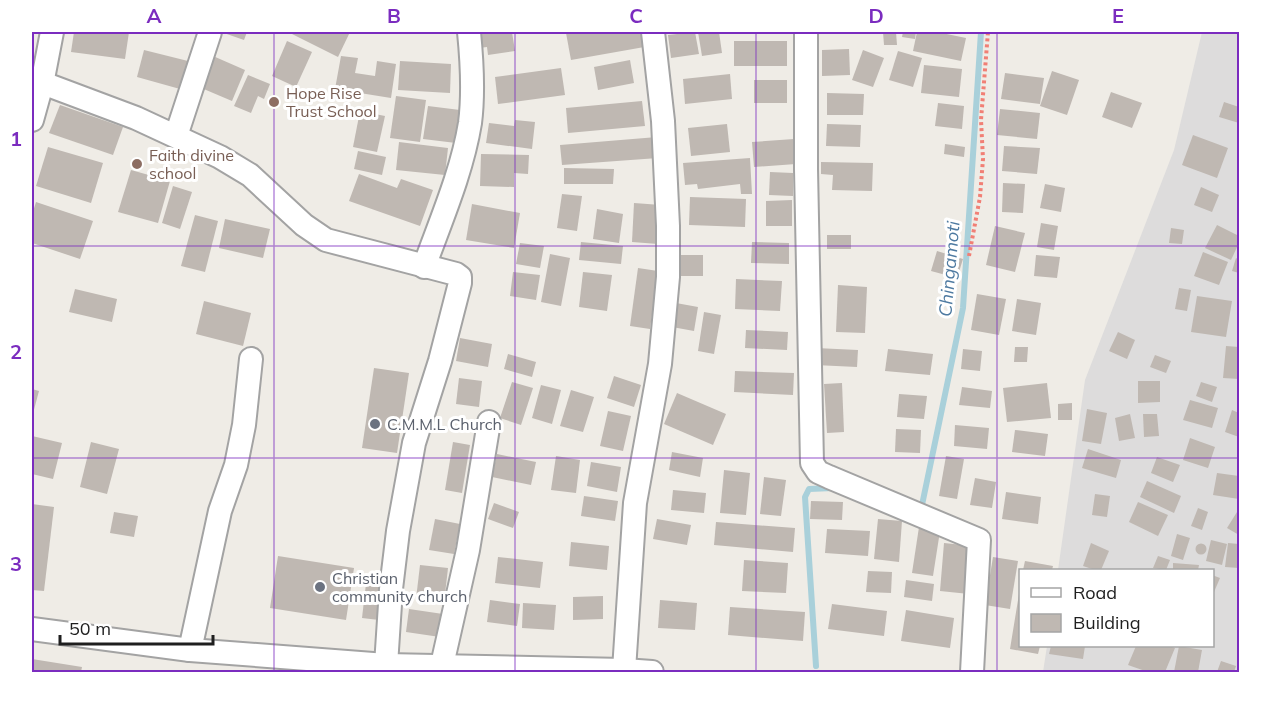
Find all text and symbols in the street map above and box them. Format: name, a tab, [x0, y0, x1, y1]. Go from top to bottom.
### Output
text: A	[147, 3, 162, 28]
text: B	[387, 3, 401, 28]
text: C	[629, 3, 643, 28]
text: D	[868, 3, 884, 28]
text: E	[1112, 3, 1124, 28]
place label: Hope Rise Trust School	[286, 83, 376, 121]
marker: Hope Rise Trust School	[267, 95, 281, 109]
text: 1	[10, 126, 22, 151]
place label: Faith divine school	[149, 145, 234, 183]
marker: Faith divine school	[130, 157, 144, 171]
water label: Chingamoti	[933, 220, 965, 318]
text: 2	[10, 339, 22, 364]
place label: C.M.M.L Church	[387, 414, 502, 434]
marker: C.M.M.L Church	[368, 417, 382, 431]
text: 3	[10, 551, 22, 576]
place label: Christian community church	[332, 568, 467, 606]
legend	[1019, 569, 1214, 647]
marker: Christian community church	[313, 580, 327, 594]
text: Road	[1073, 581, 1117, 604]
scale bar	[60, 608, 213, 646]
text: Building	[1073, 611, 1141, 634]
text: 50 m	[69, 617, 111, 640]

